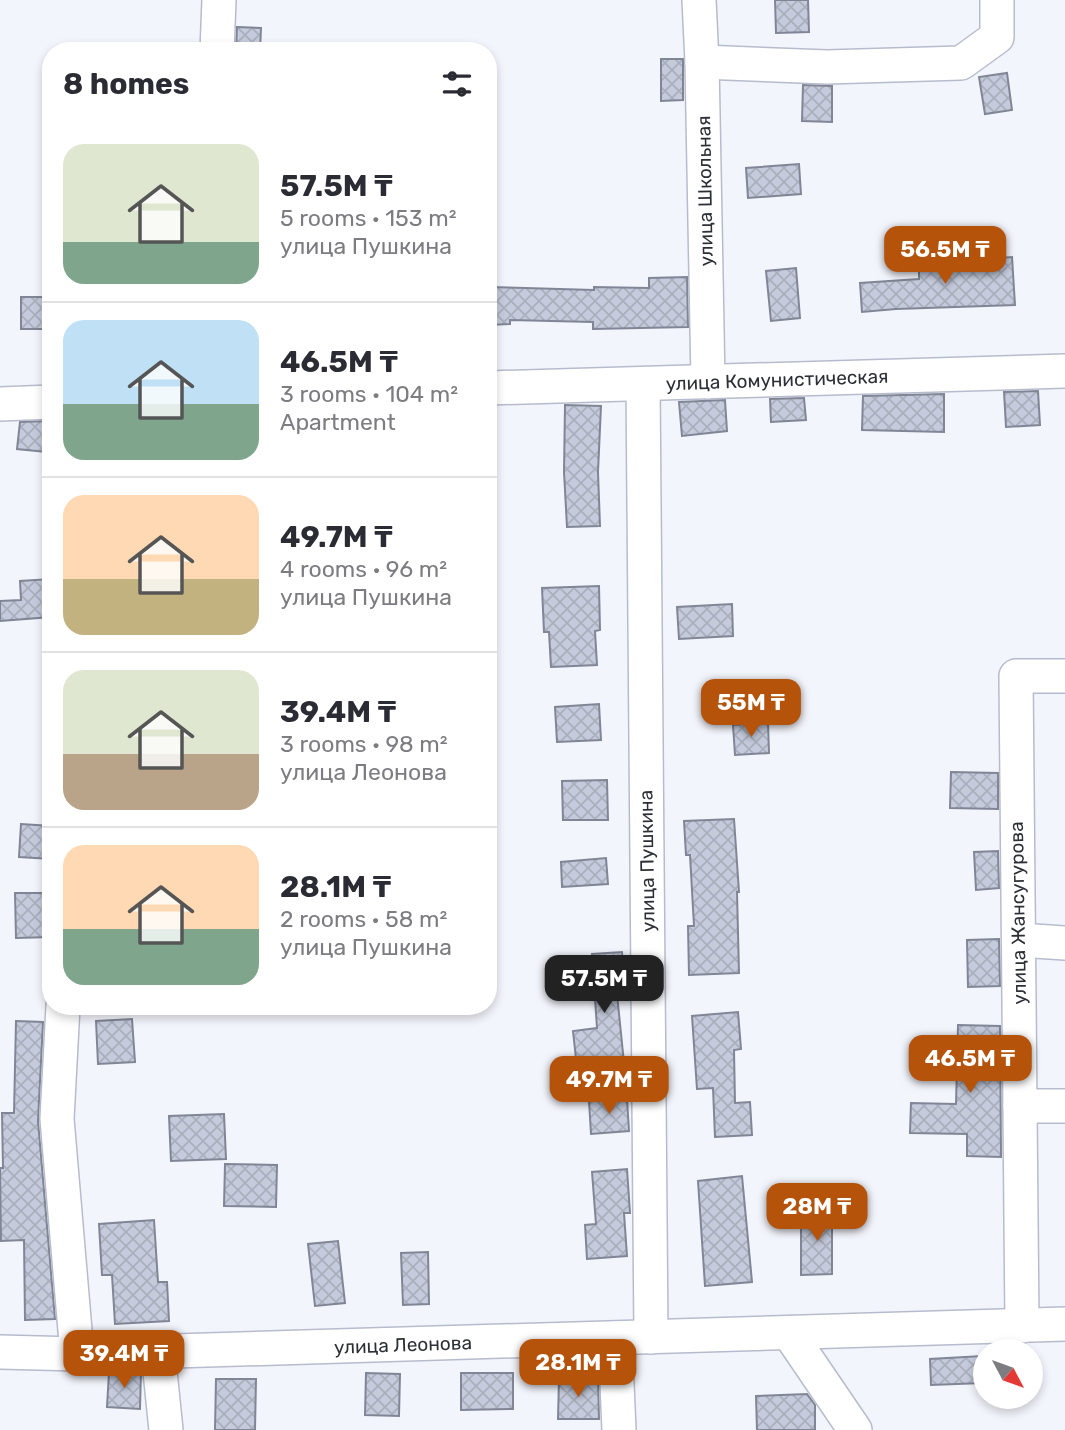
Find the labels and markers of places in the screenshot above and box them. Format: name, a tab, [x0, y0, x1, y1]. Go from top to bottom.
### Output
pin: 56.5M ₸	[880, 226, 1010, 286]
pin: 55M ₸	[702, 680, 800, 739]
pin: 57.5M ₸	[539, 956, 669, 1015]
pin: 46.5M ₸	[905, 1036, 1035, 1095]
pin: 49.7M ₸	[544, 1056, 674, 1116]
pin: 28M ₸	[768, 1184, 866, 1243]
pin: 39.4M ₸	[59, 1330, 189, 1390]
pin: 28.1M ₸	[513, 1340, 643, 1399]

